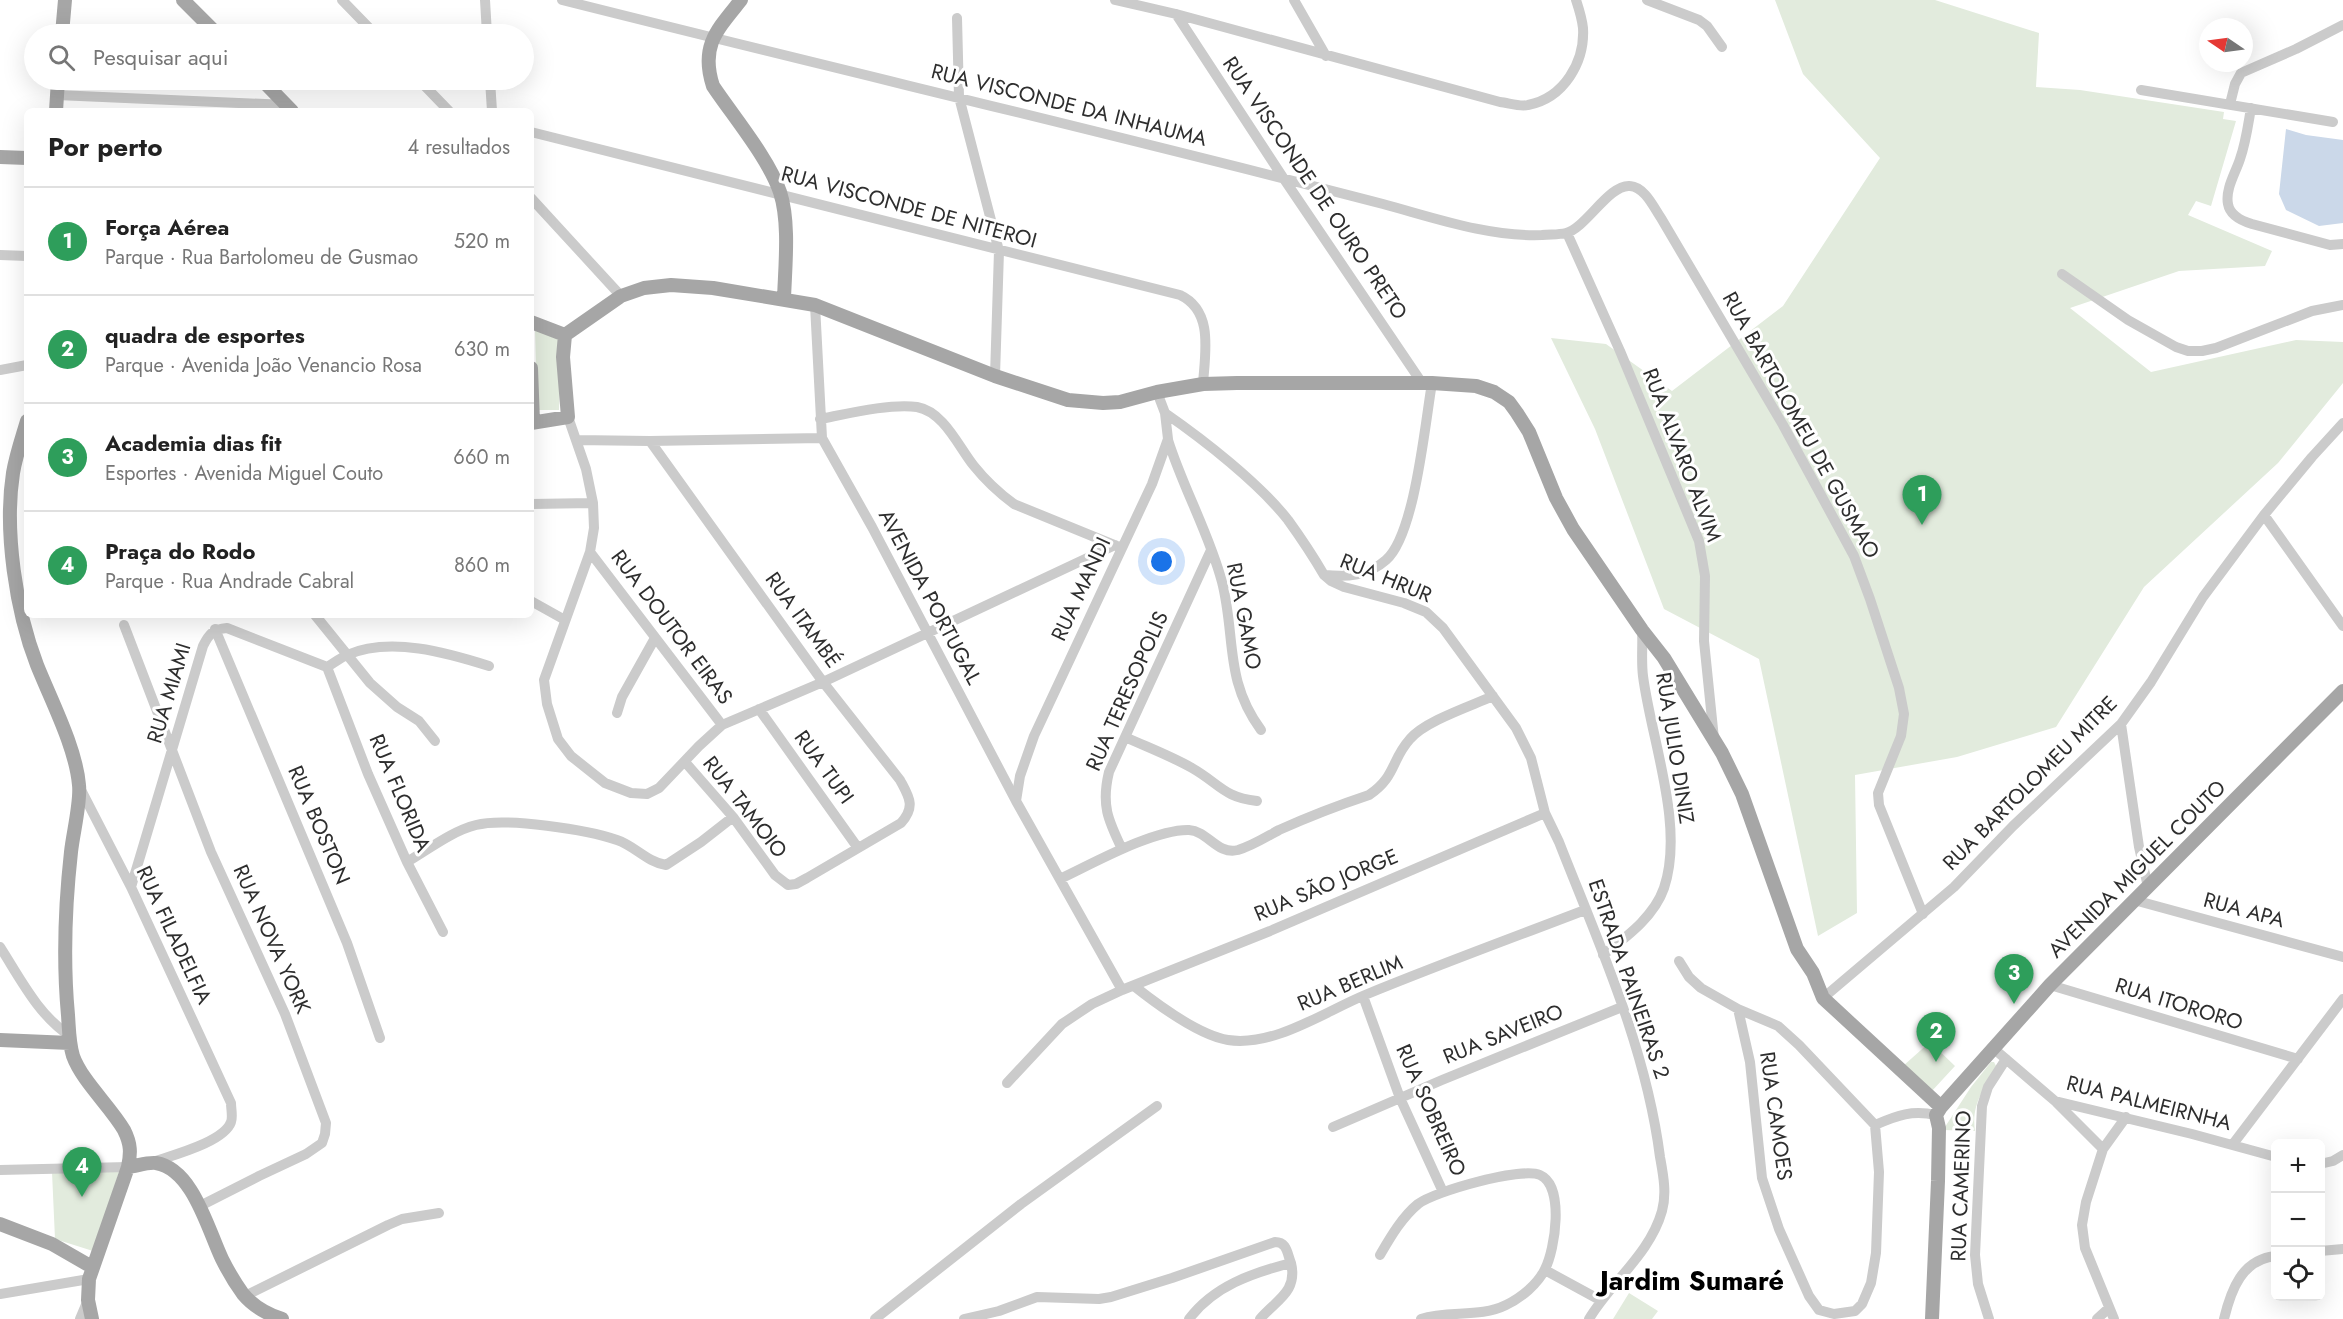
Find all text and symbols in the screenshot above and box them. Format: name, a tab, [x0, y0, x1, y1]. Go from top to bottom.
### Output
north arrow	[2199, 18, 2253, 72]
search box	[24, 24, 534, 90]
icon: search	[45, 41, 78, 74]
text: Pesquisar aqui	[93, 41, 228, 73]
street label: RUA VISCONDE DE OURO PRETO	[1215, 50, 1415, 326]
street label: RUA VISCONDE DA INHAUMA	[928, 56, 1210, 154]
text: Por perto	[48, 128, 162, 166]
text: 4 resultados	[408, 133, 510, 162]
street label: RUA VISCONDE DE NITEROI	[778, 158, 1040, 256]
text: Força Aérea	[105, 211, 229, 243]
text: 1	[62, 227, 73, 256]
text: 520 m	[454, 227, 510, 256]
text: Parque · Rua Bartolomeu de Gusmao	[105, 243, 418, 272]
street label: RUA BARTOLOMEU DE GUSMAO	[1715, 286, 1887, 564]
text: quadra de esportes	[105, 319, 305, 351]
text: 2	[61, 335, 74, 364]
text: 630 m	[454, 335, 510, 364]
text: Parque · Avenida João Venancio Rosa	[105, 351, 422, 380]
street label: RUA ALVARO ALVIM	[1635, 364, 1729, 546]
text: Academia dias fit	[105, 427, 281, 459]
text: 3	[61, 443, 74, 472]
text: 660 m	[453, 443, 510, 472]
text: Esportes · Avenida Miguel Couto	[105, 459, 383, 488]
pin: 1	[1902, 476, 1942, 525]
street label: AVENIDA PORTUGAL	[871, 504, 989, 690]
street label: RUA MANDI	[1044, 532, 1118, 646]
text: Praça do Rodo	[105, 535, 255, 567]
street label: RUA DOUTOR EIRAS	[604, 544, 740, 710]
street label: RUA HRUR	[1336, 546, 1437, 610]
your location	[1147, 547, 1176, 576]
text: 4	[61, 551, 74, 580]
text: 860 m	[454, 551, 510, 580]
street label: RUA GAMO	[1219, 560, 1269, 672]
street label: RUA ITAMBÉ	[758, 566, 848, 674]
text: Parque · Rua Andrade Cabral	[105, 567, 354, 596]
street label: RUA TERESOPOLIS	[1078, 606, 1176, 776]
street label: RUA MIAMI	[140, 639, 198, 747]
street label: RUA JULIO DINIZ	[1648, 670, 1702, 826]
street label: RUA BARTOLOMEU MITRE	[1936, 689, 2124, 877]
street label: RUA TUPI	[787, 724, 861, 810]
street label: RUA FLORIDA	[362, 729, 438, 857]
street label: RUA TAMOIO	[696, 750, 794, 864]
street label: RUA BOSTON	[280, 761, 358, 889]
street label: AVENIDA MIGUEL COUTO	[2041, 773, 2233, 965]
street label: RUA SÃO JORGE	[1249, 841, 1403, 929]
street label: RUA NOVA YORK	[226, 860, 318, 1018]
street label: RUA FILADELFIA	[129, 861, 219, 1009]
street label: ESTRADA PAINEIRAS 2	[1581, 875, 1677, 1083]
street label: RUA APA	[2200, 885, 2288, 935]
street label: RUA BERLIM	[1293, 947, 1407, 1019]
pin: 3	[1994, 954, 2034, 1004]
street label: RUA ITORORO	[2111, 970, 2247, 1038]
street label: RUA SAVEIRO	[1438, 996, 1568, 1072]
pin: 2	[1916, 1012, 1956, 1062]
street label: RUA SOBREIRO	[1388, 1039, 1474, 1181]
street label: RUA CAMOES	[1752, 1050, 1800, 1182]
street label: RUA PALMEIRNHA	[2063, 1068, 2235, 1138]
street label: RUA CAMERINO	[1943, 1110, 1979, 1262]
map controls	[2271, 1139, 2325, 1301]
button: +	[2271, 1139, 2325, 1193]
pin: 4	[62, 1148, 101, 1197]
button: −	[2271, 1193, 2325, 1247]
button: locate	[2271, 1247, 2325, 1301]
district label: Jardim Sumaré	[1595, 1261, 1784, 1300]

